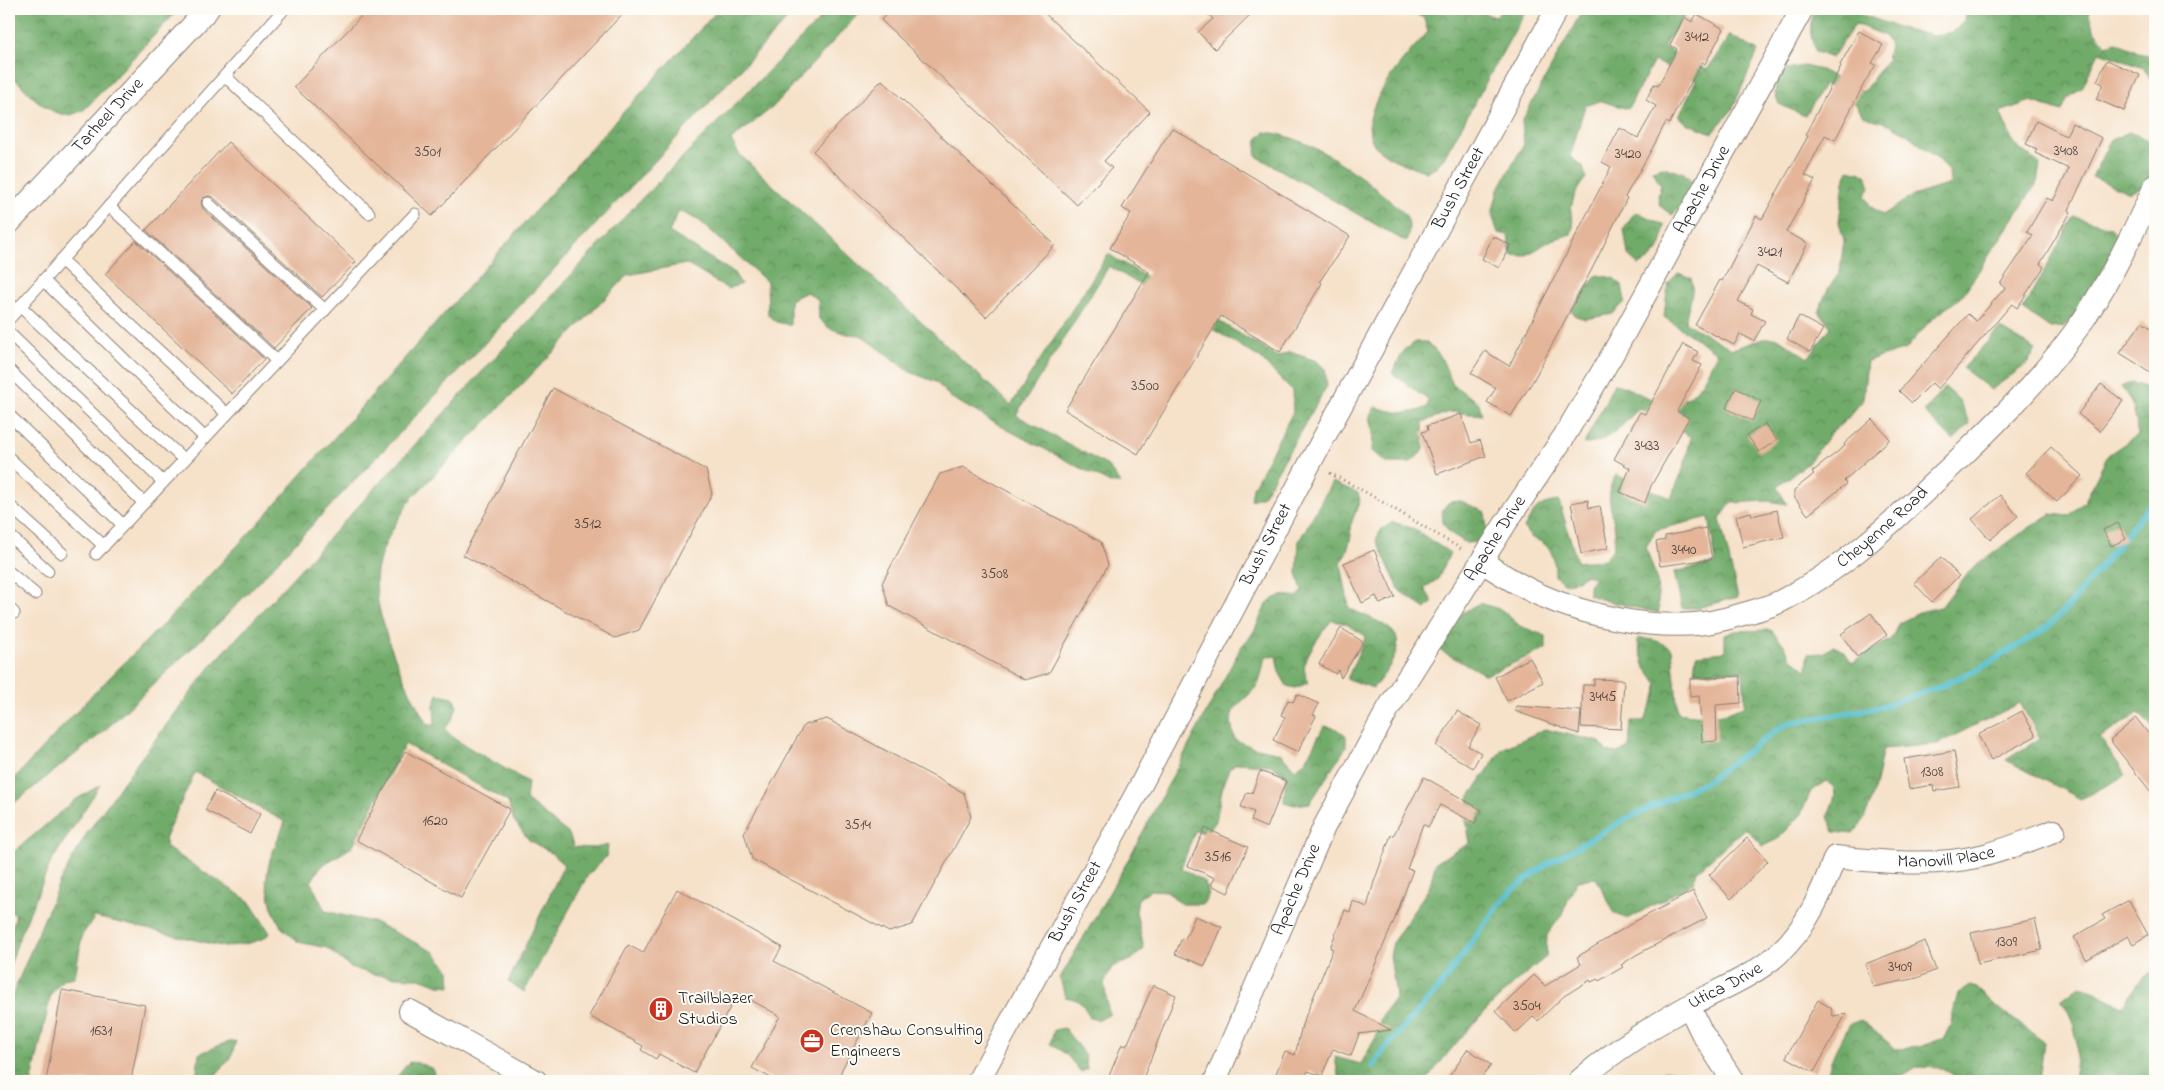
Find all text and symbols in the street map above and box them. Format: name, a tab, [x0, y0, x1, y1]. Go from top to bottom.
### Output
house number: 3412	[1685, 26, 1710, 48]
street label: Tarheel Drive	[66, 72, 151, 160]
street label: Apache Drive	[1668, 140, 1738, 239]
house number: 3408	[2054, 140, 2079, 162]
house number: 3501	[415, 141, 441, 163]
street label: Bush Street	[1426, 143, 1492, 235]
house number: 3420	[1615, 143, 1642, 165]
house number: 3421	[1758, 241, 1783, 263]
house number: 3500	[1131, 375, 1159, 397]
house number: 3433	[1635, 435, 1659, 457]
street label: Cheyenne Road	[1832, 481, 1935, 575]
street label: Apache Drive	[1459, 490, 1534, 587]
street label: Bush Street	[1234, 499, 1299, 592]
house number: 3512	[574, 513, 602, 535]
house number: 3440	[1671, 539, 1697, 561]
house number: 3508	[982, 563, 1009, 585]
house number: 3445	[1589, 686, 1617, 708]
house number: 1308	[1920, 761, 1944, 783]
house number: 1620	[422, 810, 448, 832]
house number: 3514	[845, 814, 871, 836]
street label: Apache Drive	[1266, 839, 1329, 940]
street label: Manovill Place	[1897, 840, 1999, 876]
house number: 3516	[1205, 846, 1231, 868]
street label: Bush Street	[1043, 857, 1110, 949]
house number: 1309	[1995, 931, 2017, 953]
street label: Utica Drive	[1684, 956, 1769, 1017]
house number: 3409	[1888, 956, 1912, 978]
place label: Trailblazer Studios	[678, 986, 753, 1033]
house number: 3504	[1513, 995, 1541, 1017]
building icon: Trailblazer Studios	[648, 996, 674, 1022]
place label: Crenshaw Consulting Engineers	[830, 1018, 983, 1066]
house number: 1631	[90, 1020, 112, 1042]
office icon: Crenshaw Consulting Engineers	[799, 1028, 825, 1054]

